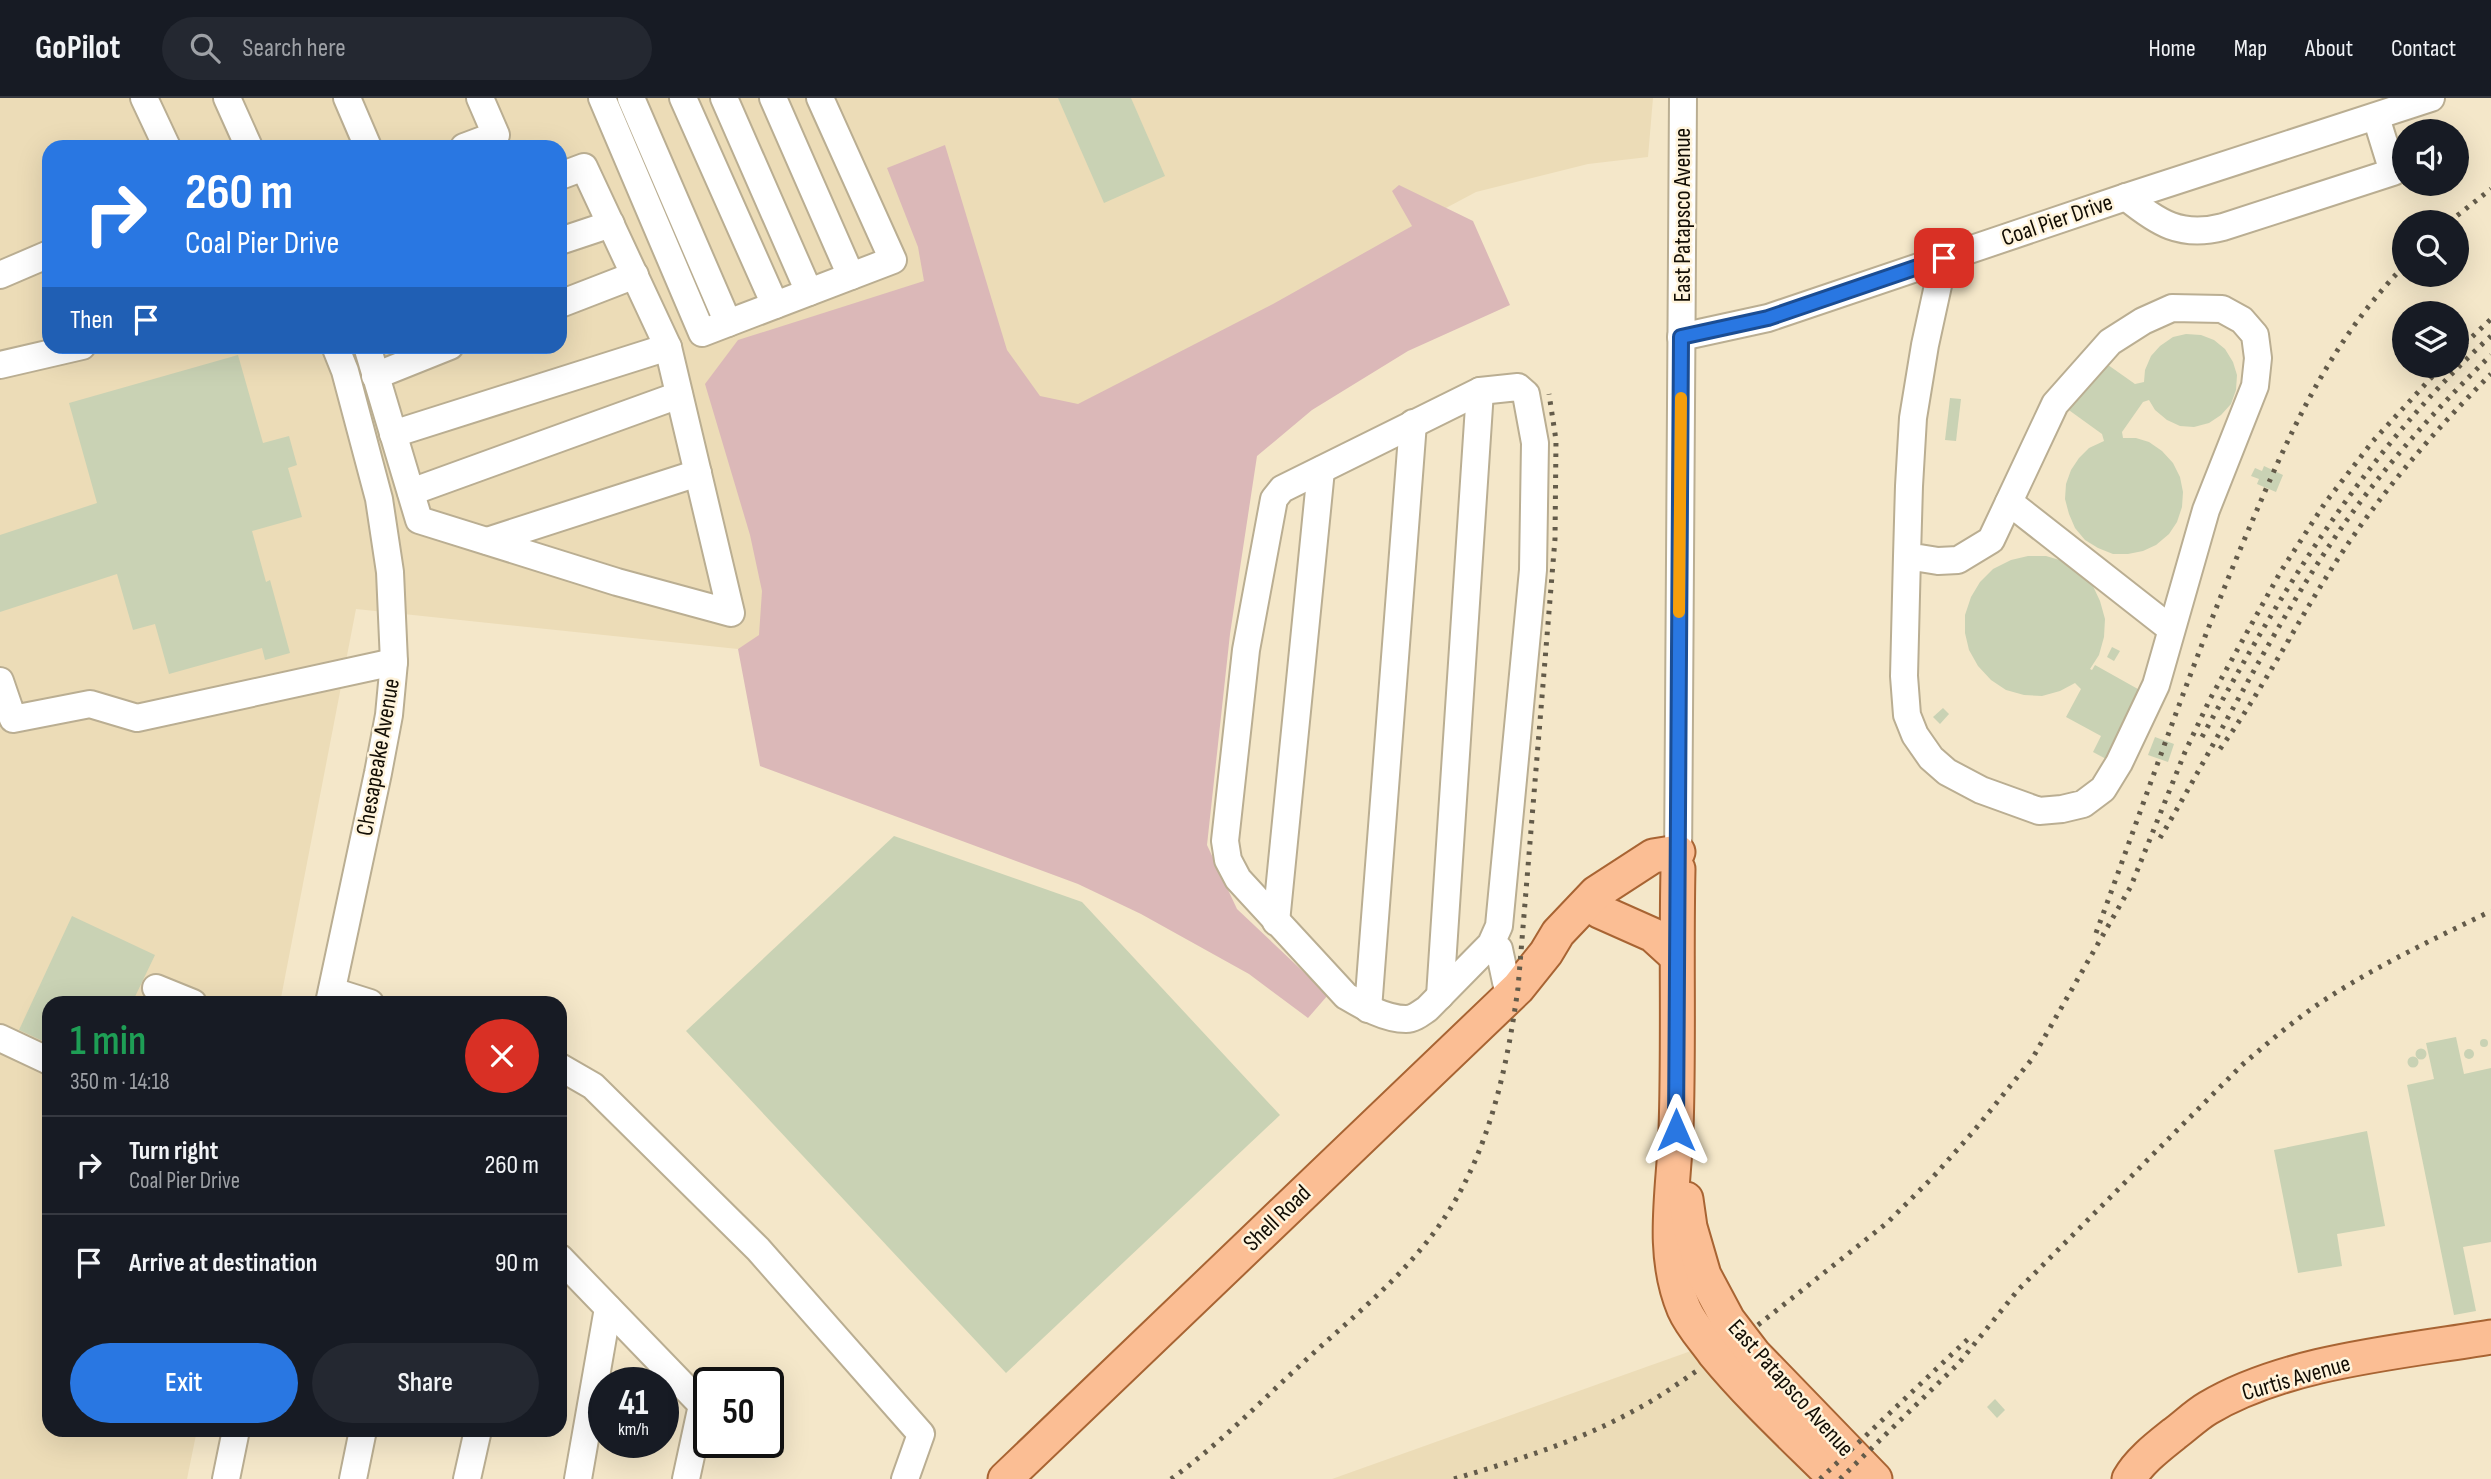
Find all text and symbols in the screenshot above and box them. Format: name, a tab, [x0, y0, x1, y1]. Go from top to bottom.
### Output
search box	[162, 17, 652, 80]
text: GoPilot	[35, 28, 120, 68]
icon: search	[186, 29, 224, 67]
text: Search here	[242, 33, 346, 64]
text: Home	[2148, 34, 2196, 63]
text: Map	[2234, 34, 2267, 63]
text: About	[2305, 34, 2353, 63]
text: Contact	[2391, 34, 2456, 63]
map controls	[2392, 119, 2469, 378]
button: sound	[2392, 119, 2469, 196]
street label: East Patapsco Avenue	[1668, 128, 1697, 302]
text: 260 m	[185, 164, 293, 223]
icon: right	[70, 168, 161, 259]
street label: Coal Pier Drive	[1998, 187, 2116, 253]
button: search	[2392, 210, 2469, 287]
text: Coal Pier Drive	[185, 224, 339, 263]
pin	[1914, 228, 1974, 288]
icon: arrive	[1925, 239, 1963, 277]
icon: arrive	[127, 301, 165, 339]
button: layers	[2392, 301, 2469, 378]
text: Then	[70, 305, 113, 336]
street label: Chesapeake Avenue	[350, 676, 406, 838]
text: 1 min	[70, 1016, 146, 1067]
button: close	[465, 1019, 539, 1093]
text: 350 m · 14:18	[70, 1068, 170, 1096]
position arrow	[1639, 1093, 1713, 1167]
text: Turn right	[129, 1136, 218, 1167]
icon: right	[70, 1146, 108, 1184]
text: 260 m	[484, 1150, 539, 1181]
text: Coal Pier Drive	[129, 1167, 240, 1195]
street label: Shell Road	[1237, 1179, 1317, 1257]
icon: arrive	[70, 1244, 108, 1282]
text: Arrive at destination	[129, 1248, 317, 1279]
text: 90 m	[495, 1248, 539, 1279]
street label: East Patapsco Avenue	[1722, 1313, 1860, 1463]
button: Exit	[70, 1343, 298, 1423]
button: Share	[312, 1343, 539, 1423]
street label: Curtis Avenue	[2238, 1349, 2354, 1407]
speed limit sign: 50	[693, 1367, 784, 1458]
text: 41	[618, 1382, 649, 1425]
text: km/h	[618, 1419, 649, 1440]

